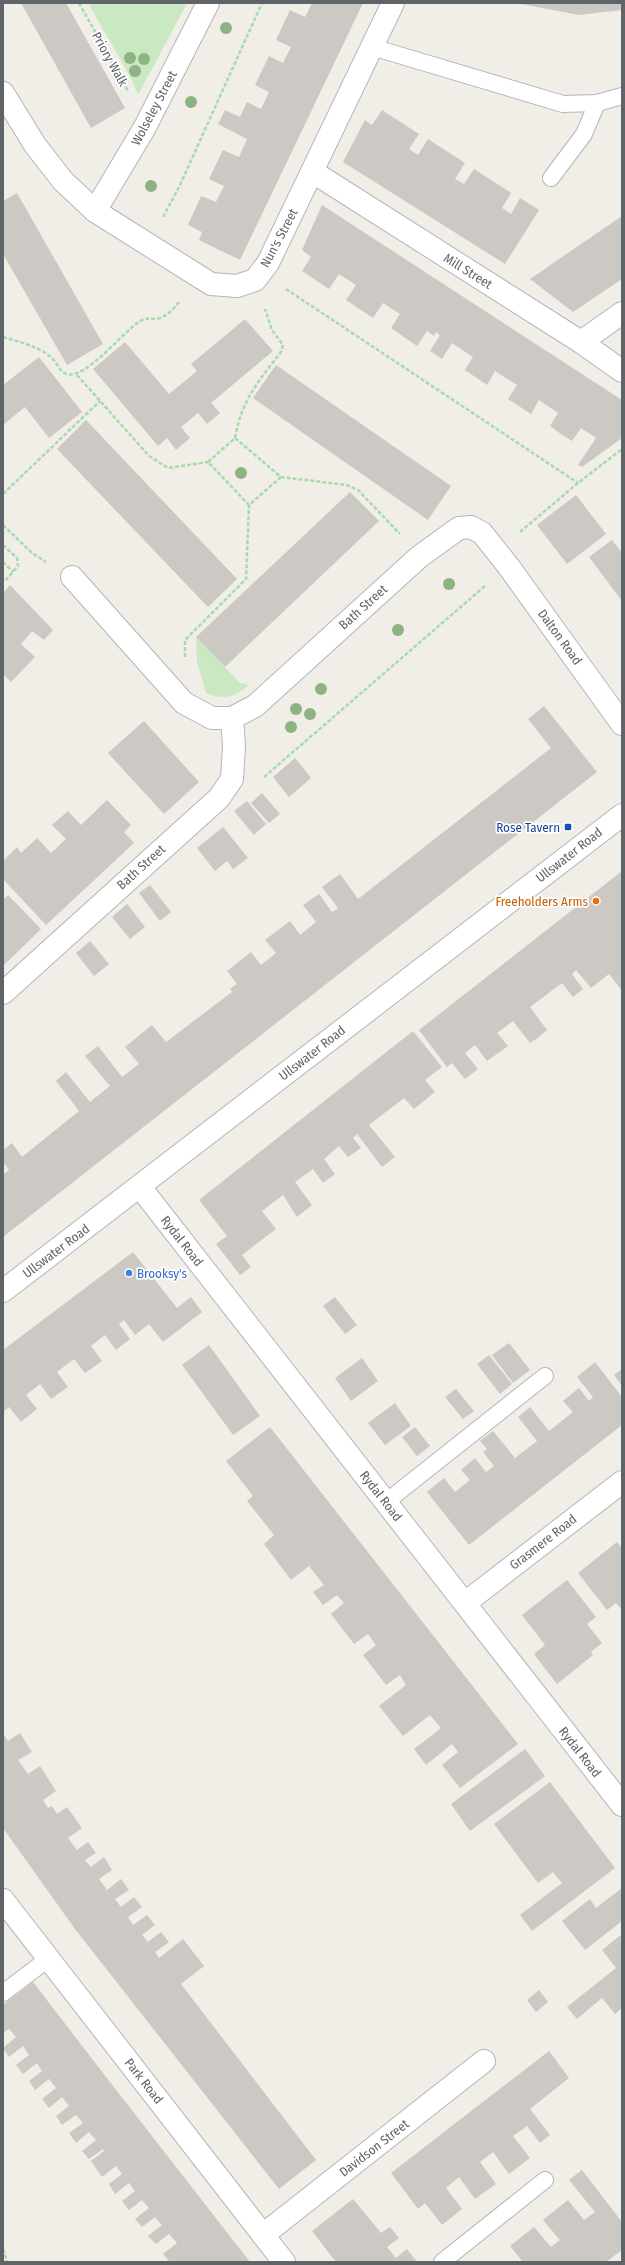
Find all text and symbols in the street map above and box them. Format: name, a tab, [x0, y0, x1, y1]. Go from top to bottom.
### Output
street label: Priory Walk	[89, 29, 131, 90]
street label: Wolseley Street	[128, 67, 180, 148]
street label: Nun's Street	[257, 205, 301, 270]
street label: Mill Street	[441, 250, 496, 292]
street label: Bath Street	[336, 581, 391, 633]
street label: Dalton Road	[535, 606, 585, 668]
place label: Rose Tavern	[496, 820, 560, 835]
marker: Rose Tavern	[563, 822, 573, 832]
street label: Ullswater Road	[533, 825, 605, 885]
street label: Bath Street	[114, 841, 169, 893]
place label: Freeholders Arms	[495, 894, 588, 909]
marker: Freeholders Arms	[591, 896, 601, 906]
street label: Ullswater Road	[276, 1023, 348, 1083]
street label: Rydal Road	[158, 1213, 206, 1269]
street label: Ullswater Road	[20, 1221, 92, 1281]
place label: Brooksy's	[137, 1266, 188, 1281]
marker: Brooksy's	[124, 1268, 134, 1278]
street label: Rydal Road	[357, 1468, 405, 1524]
street label: Grasmere Road	[507, 1511, 579, 1573]
street label: Rydal Road	[556, 1724, 604, 1780]
street label: Park Road	[122, 2055, 166, 2107]
street label: Davidson Street	[336, 2116, 412, 2180]

